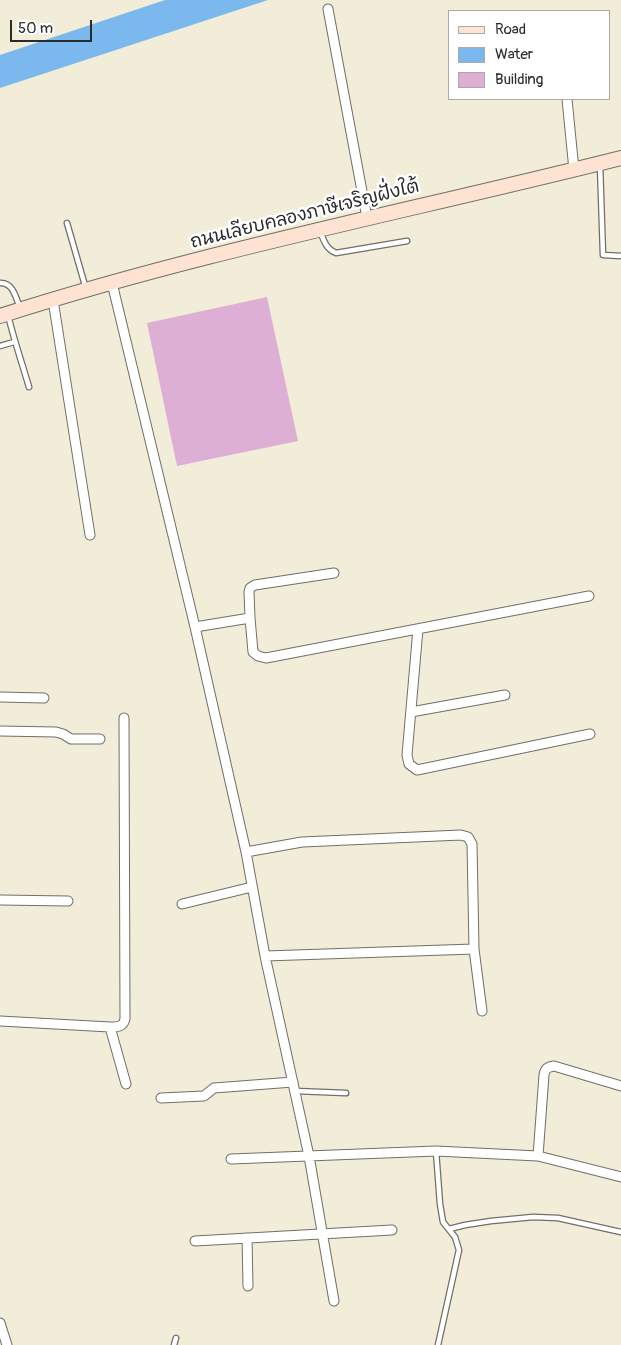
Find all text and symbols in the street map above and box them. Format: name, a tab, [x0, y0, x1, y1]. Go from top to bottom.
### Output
scale bar	[12, 10, 95, 42]
legend	[448, 10, 611, 100]
text: 50 m	[18, 19, 53, 38]
text: Road	[495, 20, 526, 39]
text: Water	[495, 45, 533, 64]
text: Building	[495, 70, 543, 89]
street label: ถนนเลียบคลองภาษีเจริญฝั่งใต้	[188, 176, 422, 254]

